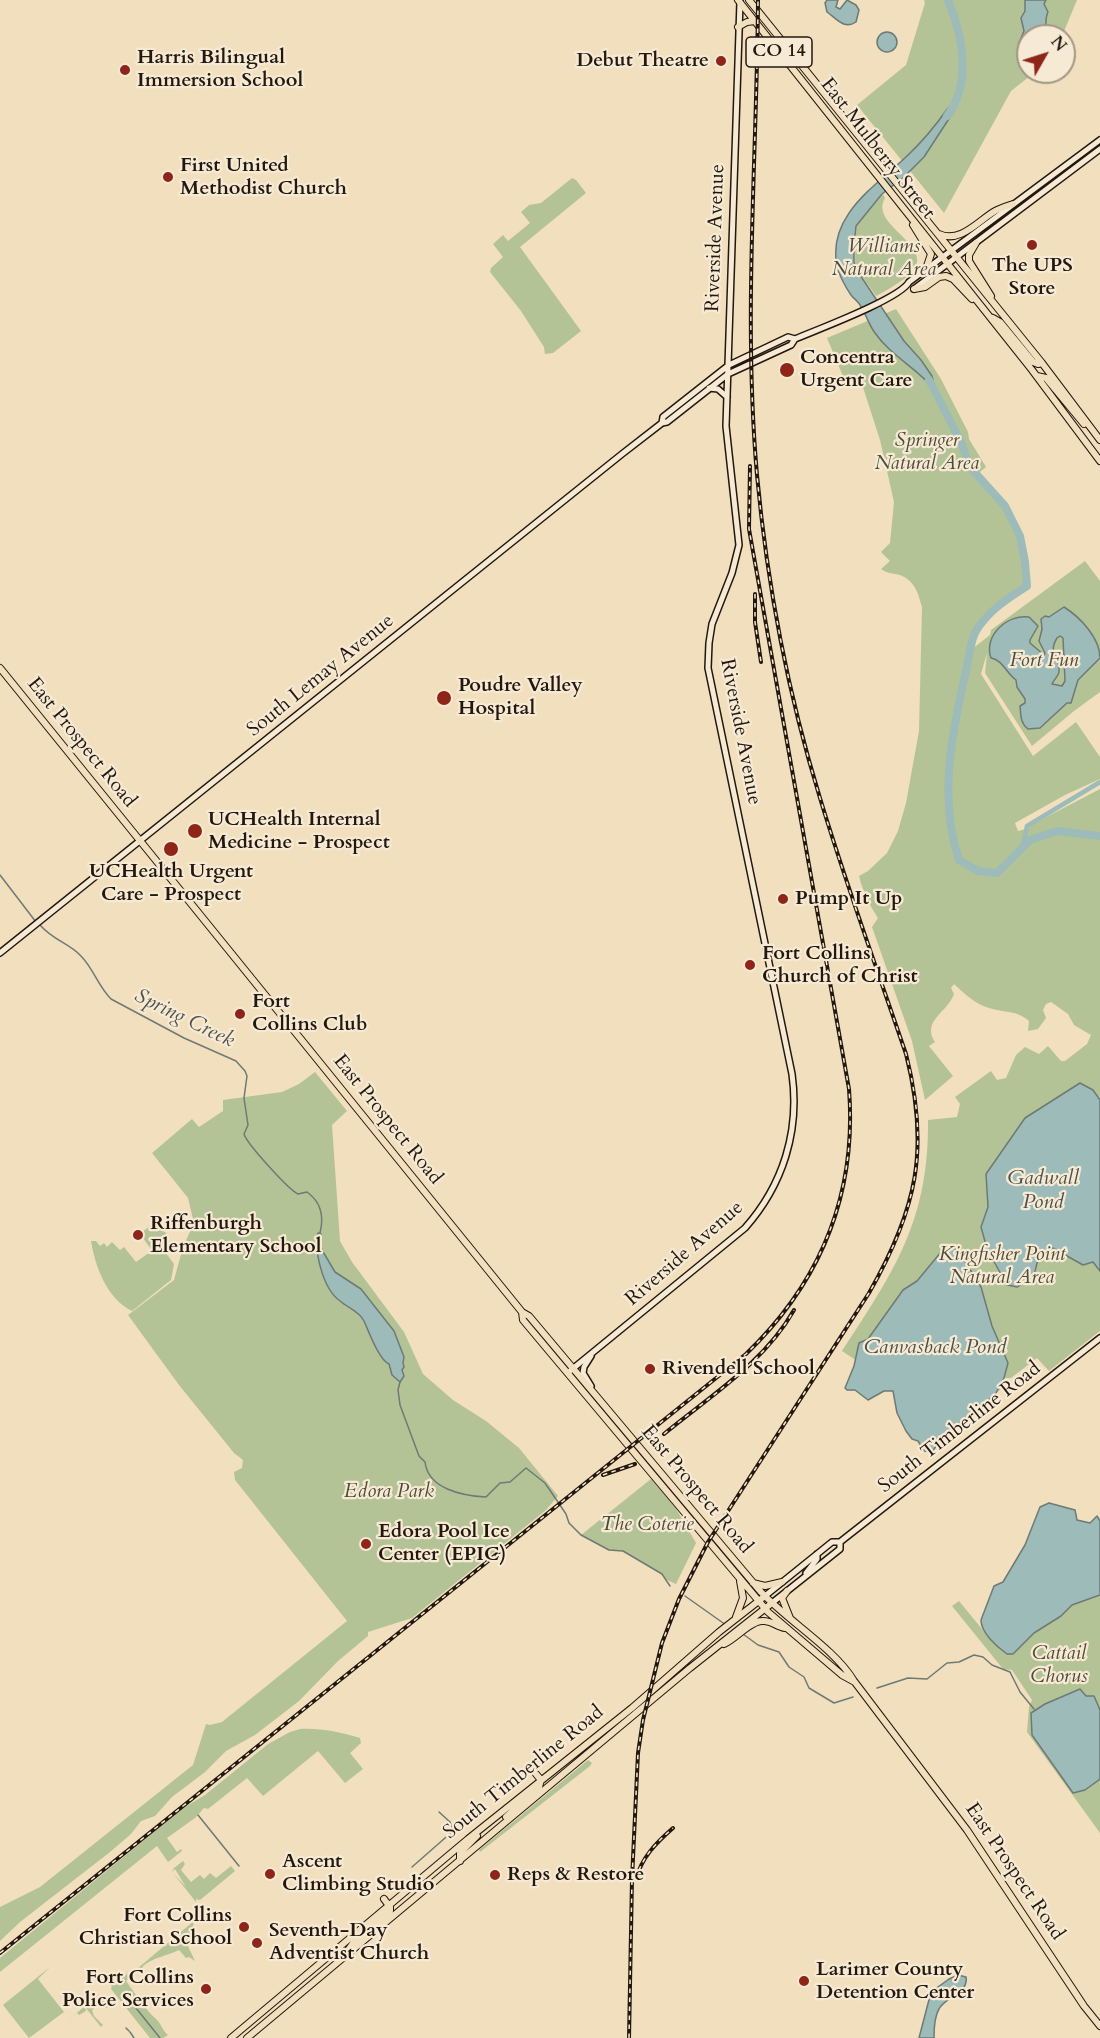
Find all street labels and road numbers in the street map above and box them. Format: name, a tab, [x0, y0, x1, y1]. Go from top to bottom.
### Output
road number: CO 14	[746, 37, 812, 67]
street label: East Mulberry Street	[814, 74, 940, 224]
street label: Riverside Avenue	[701, 164, 731, 312]
street label: South Lemay Avenue	[243, 609, 399, 743]
street label: Riverside Avenue	[714, 657, 766, 807]
street label: East Prospect Road	[21, 673, 141, 813]
street label: East Prospect Road	[327, 1050, 447, 1190]
street label: Riverside Avenue	[621, 1196, 749, 1312]
street label: South Timberline Road	[874, 1357, 1046, 1499]
street label: East Prospect Road	[635, 1421, 757, 1559]
street label: South Timberline Road	[439, 1701, 609, 1845]
street label: East Prospect Road	[959, 1799, 1069, 1945]

